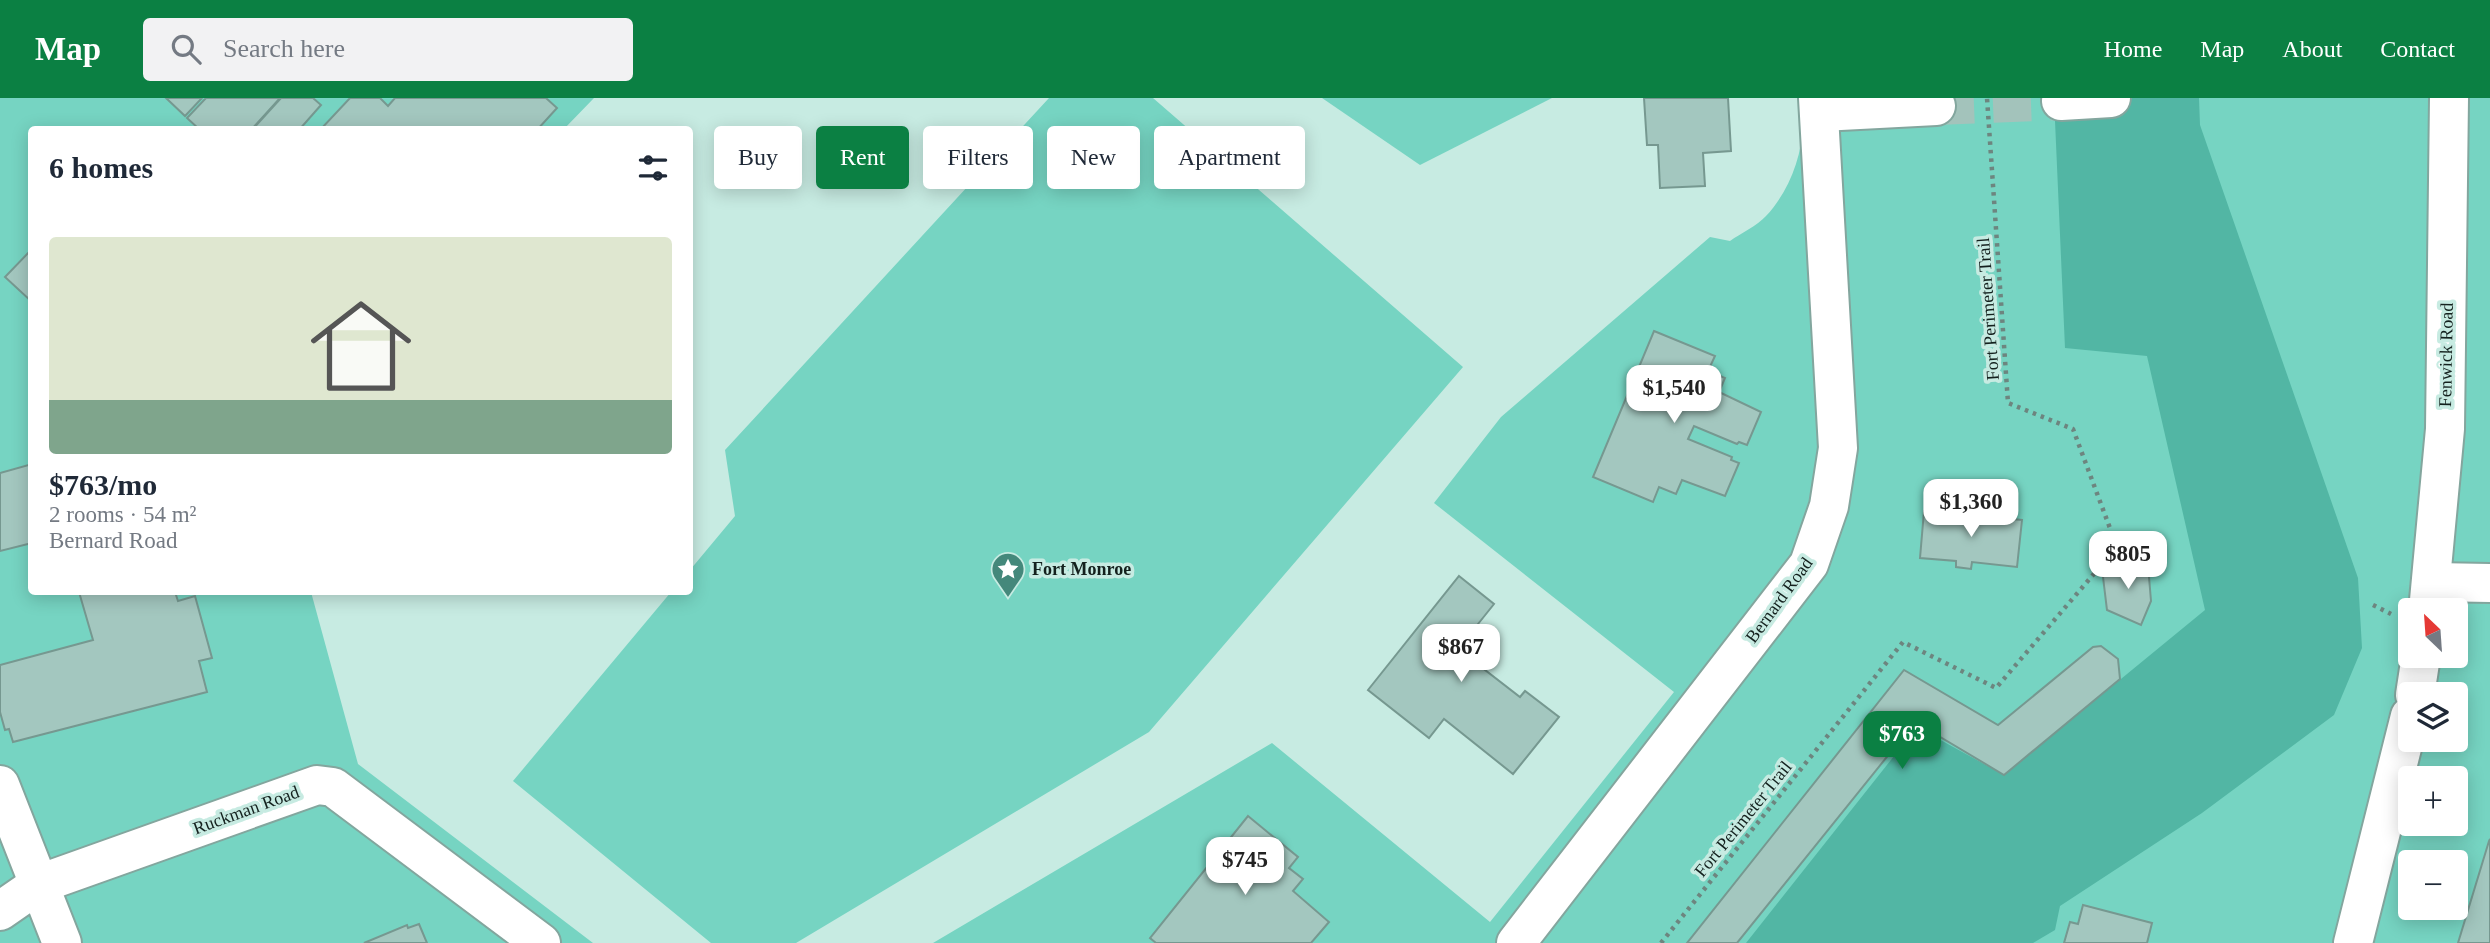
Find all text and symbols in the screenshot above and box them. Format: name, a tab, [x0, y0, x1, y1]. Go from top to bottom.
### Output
search box	[143, 18, 633, 81]
icon: search	[167, 30, 205, 68]
text: Map	[35, 31, 101, 67]
text: Search here	[223, 34, 345, 63]
text: Home	[2104, 36, 2162, 62]
text: Map	[2200, 36, 2244, 62]
text: About	[2282, 36, 2342, 62]
text: Contact	[2380, 36, 2455, 62]
chip: Buy	[714, 126, 802, 189]
chip: Rent	[816, 126, 909, 189]
chip: Filters	[923, 126, 1033, 189]
chip: New	[1047, 126, 1140, 189]
chip: Apartment	[1154, 126, 1305, 189]
icon: filters	[634, 149, 672, 187]
text: 6 homes	[49, 151, 153, 184]
street label: Fort Perimeter Trail	[1973, 237, 2003, 381]
icon: home	[298, 283, 424, 409]
street label: Fenwick Road	[2435, 303, 2457, 407]
pin: $1,540	[1617, 366, 1731, 425]
text: $1,540	[1642, 375, 1706, 400]
text: $763/mo	[49, 468, 157, 501]
pin: $1,360	[1914, 480, 2028, 539]
text: $1,360	[1939, 489, 2003, 514]
text: 2 rooms · 54 m²	[49, 502, 196, 527]
text: Bernard Road	[49, 528, 177, 553]
pin: $805	[2087, 532, 2169, 591]
text: $805	[2105, 541, 2151, 566]
place icon: Fort Monroe	[989, 550, 1027, 599]
street label: Bernard Road	[1741, 553, 1817, 647]
place label: Fort Monroe	[1032, 559, 1131, 579]
north arrow	[2398, 598, 2468, 668]
map controls	[2398, 598, 2468, 920]
pin: $867	[1420, 624, 1502, 684]
text: $867	[1438, 634, 1484, 659]
button: layers	[2398, 682, 2468, 752]
pin: $763	[1861, 712, 1943, 771]
text: $763	[1879, 721, 1925, 746]
street label: Fort Perimeter Trail	[1690, 757, 1796, 881]
button: +	[2398, 766, 2468, 836]
street label: Ruckman Road	[190, 782, 302, 838]
pin: $745	[1204, 838, 1286, 897]
text: $745	[1222, 847, 1268, 872]
button: −	[2398, 850, 2468, 920]

